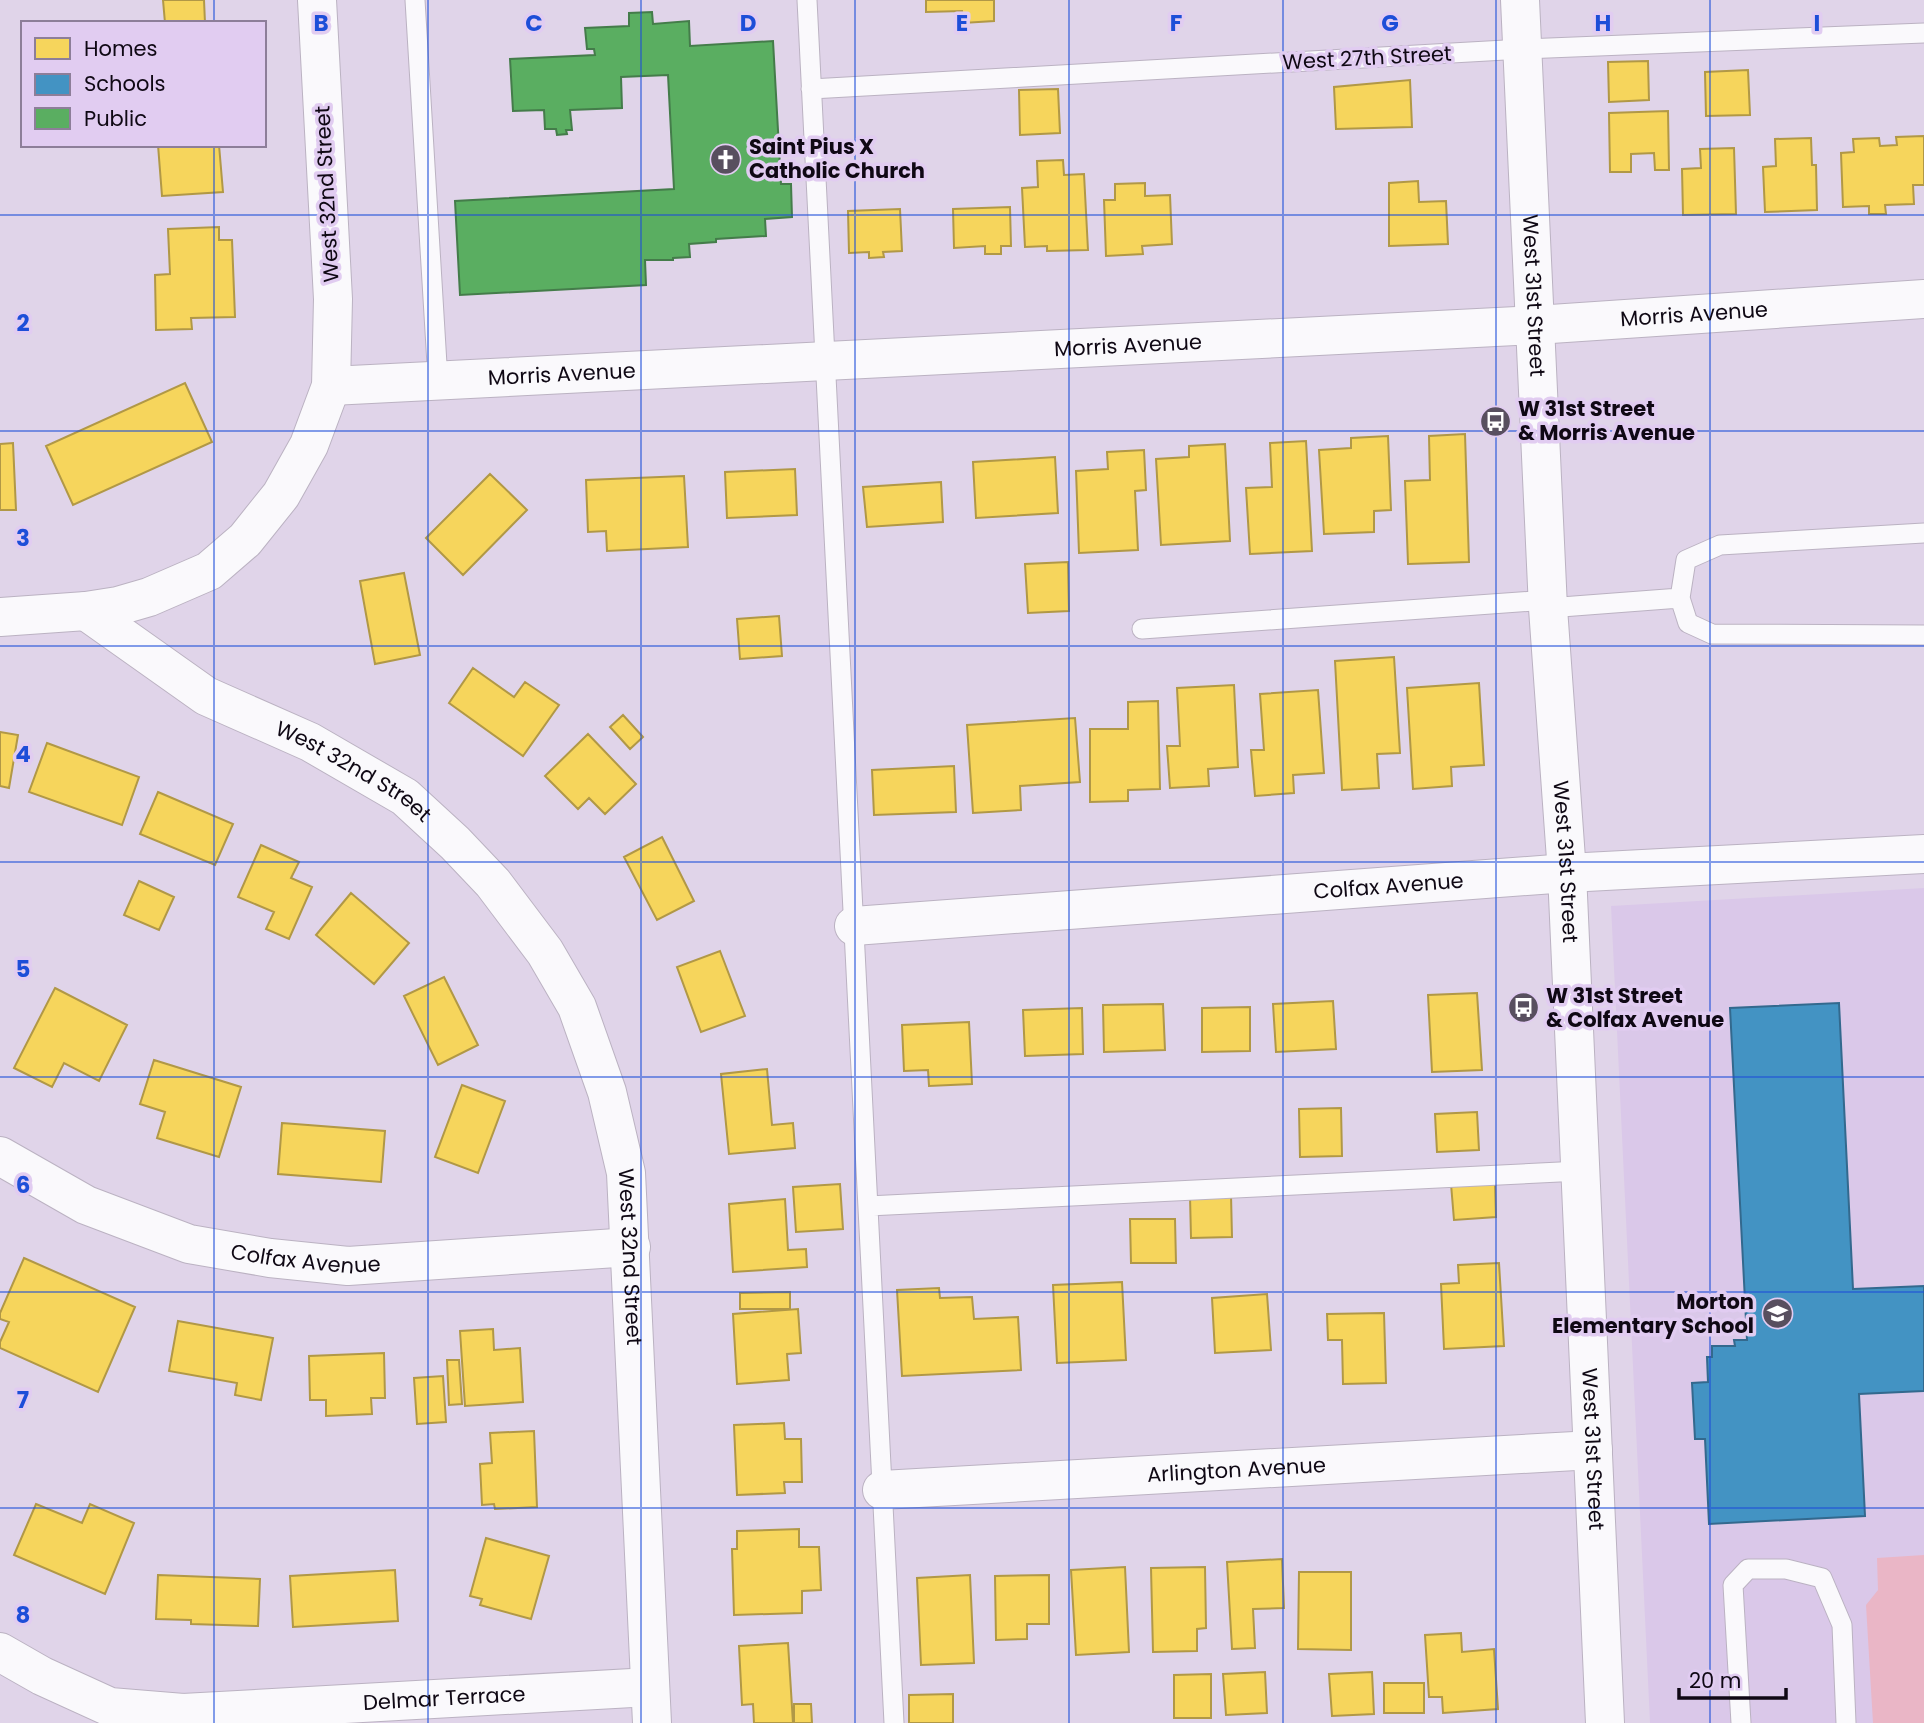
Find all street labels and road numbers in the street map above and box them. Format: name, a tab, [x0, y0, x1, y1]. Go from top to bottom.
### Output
street label: West 27th Street	[1282, 39, 1452, 76]
street label: West 32nd Street	[307, 105, 346, 283]
street label: West 31st Street	[1516, 214, 1552, 378]
street label: Morris Avenue	[1619, 294, 1769, 333]
street label: Morris Avenue	[1053, 327, 1203, 363]
street label: Morris Avenue	[487, 356, 636, 392]
street label: West 32nd Street	[271, 714, 438, 828]
street label: West 31st Street	[1546, 780, 1585, 944]
street label: Colfax Avenue	[1312, 866, 1465, 906]
street label: West 32nd Street	[612, 1168, 649, 1346]
street label: Colfax Avenue	[229, 1236, 381, 1281]
street label: West 31st Street	[1575, 1367, 1611, 1531]
street label: Arlington Avenue	[1146, 1450, 1327, 1489]
street label: Delmar Terrace	[362, 1679, 526, 1717]

